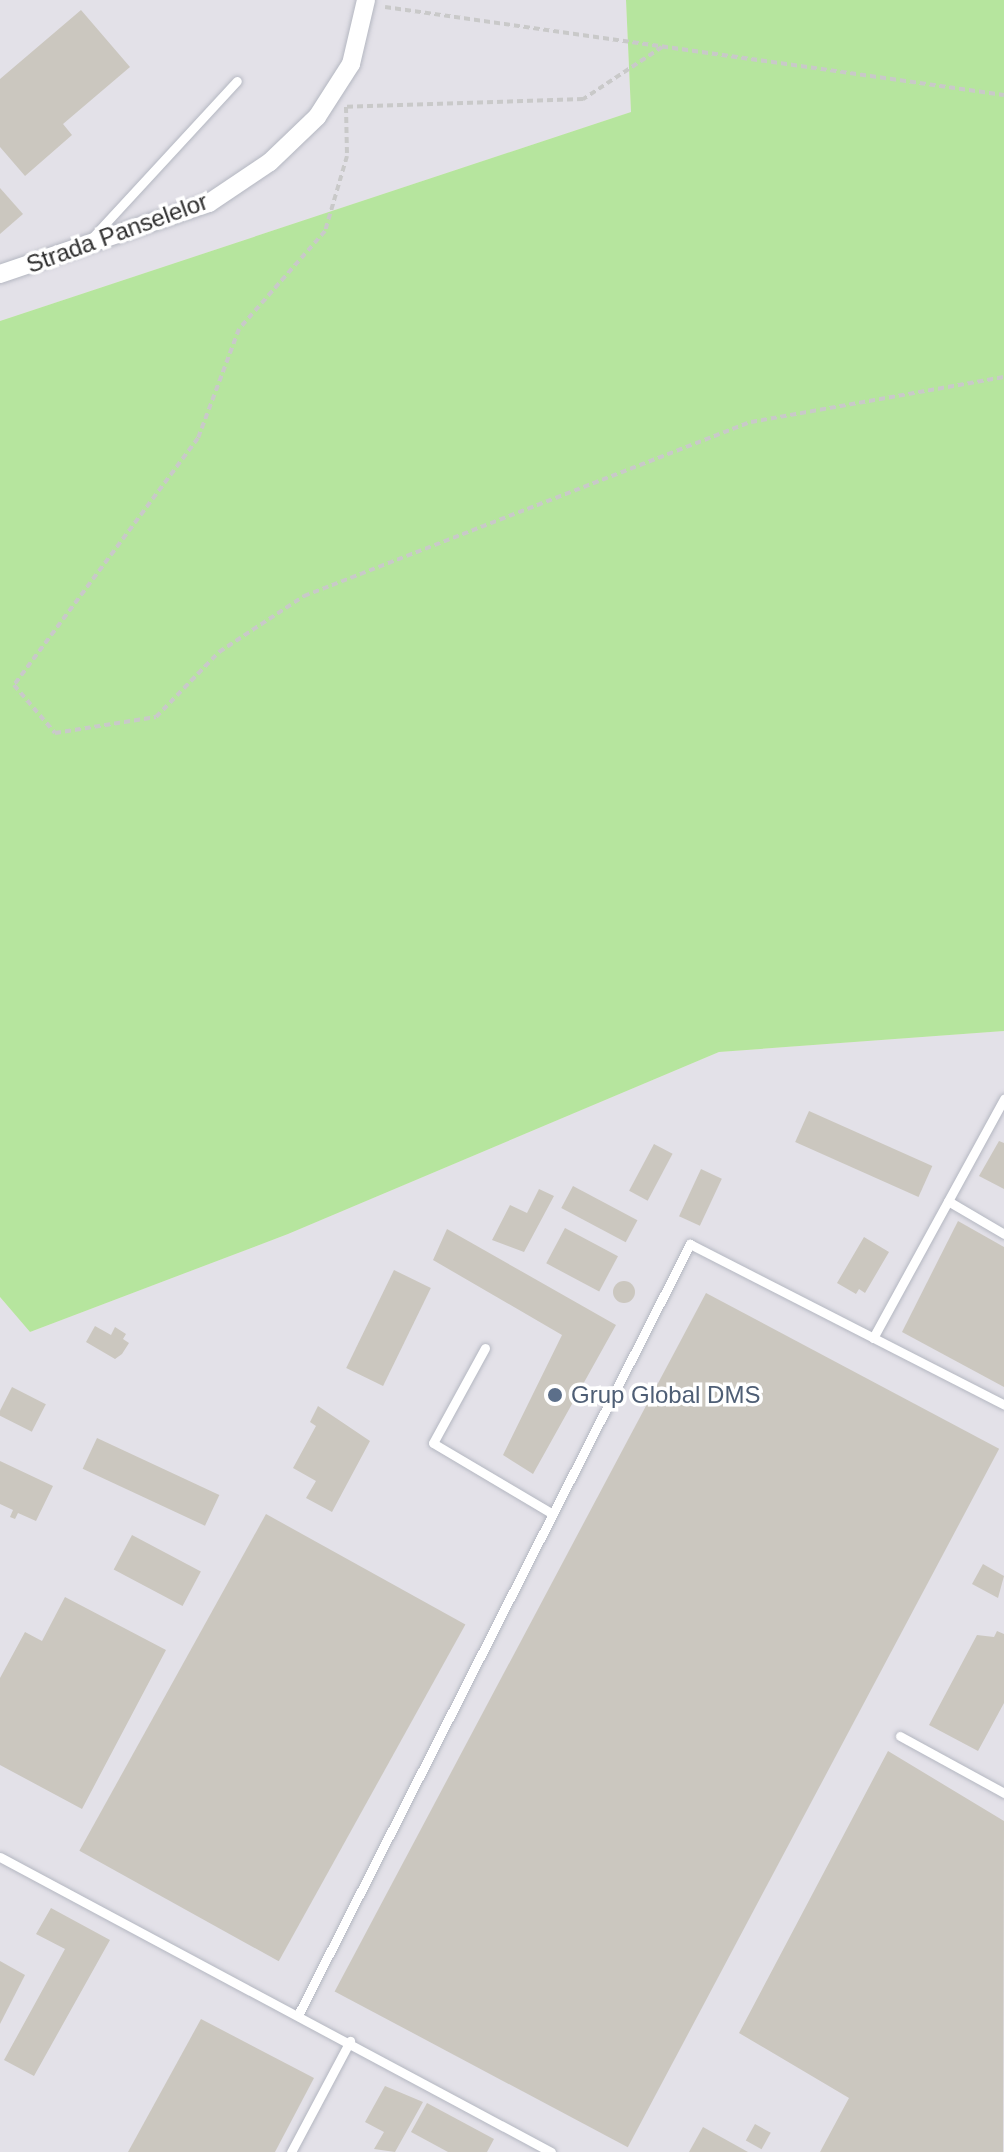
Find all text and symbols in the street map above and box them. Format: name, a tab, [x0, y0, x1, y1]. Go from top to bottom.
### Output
street label: Strada Panselelor	[22, 187, 212, 279]
place label: Grup Global DMS	[571, 1381, 760, 1409]
marker: Grup Global DMS	[546, 1386, 564, 1404]

